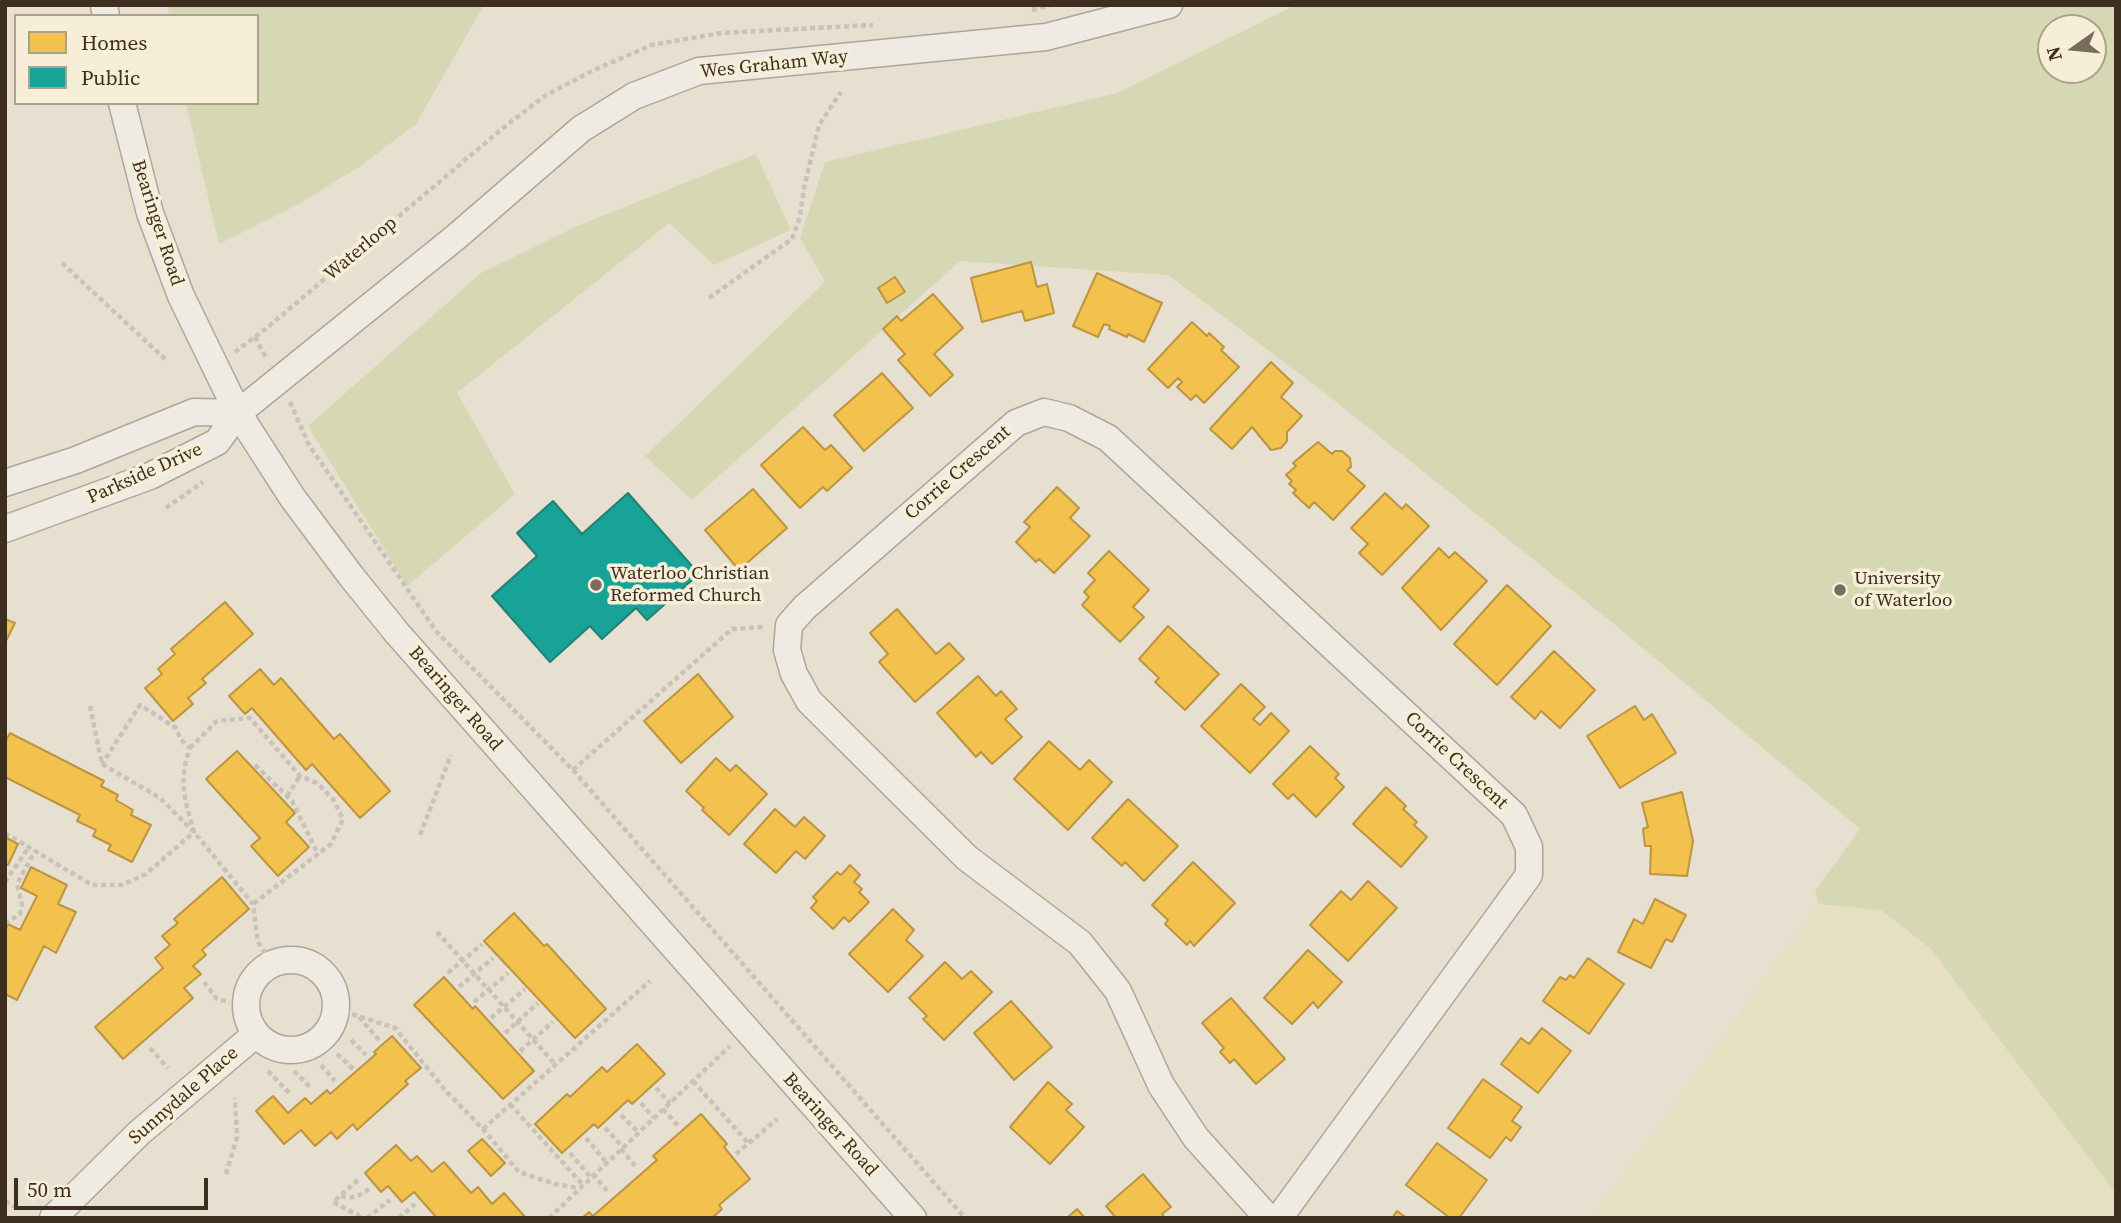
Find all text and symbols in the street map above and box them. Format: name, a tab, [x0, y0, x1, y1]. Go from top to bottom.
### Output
legend	[14, 14, 259, 105]
north arrow	[2037, 14, 2107, 84]
text: Homes	[81, 28, 147, 57]
text: N	[2039, 44, 2068, 64]
street label: Wes Graham Way	[699, 46, 849, 84]
text: Public	[81, 63, 140, 92]
street label: Bearinger Road	[126, 157, 188, 289]
street label: Waterloop	[320, 212, 402, 286]
street label: Corrie Crescent	[900, 421, 1016, 525]
street label: Parkside Drive	[84, 438, 206, 510]
place label: Waterloo Christian Reformed Church	[610, 563, 770, 607]
place label: University of Waterloo	[1854, 568, 1952, 612]
marker: Waterloo Christian Reformed Church	[588, 577, 604, 593]
marker: University of Waterloo	[1832, 582, 1848, 598]
street label: Bearinger Road	[403, 642, 507, 756]
street label: Corrie Crescent	[1400, 707, 1512, 815]
street label: Sunnydale Place	[125, 1042, 243, 1150]
street label: Bearinger Road	[778, 1069, 882, 1181]
scale bar	[18, 1164, 212, 1208]
text: 50 m	[27, 1175, 72, 1204]

